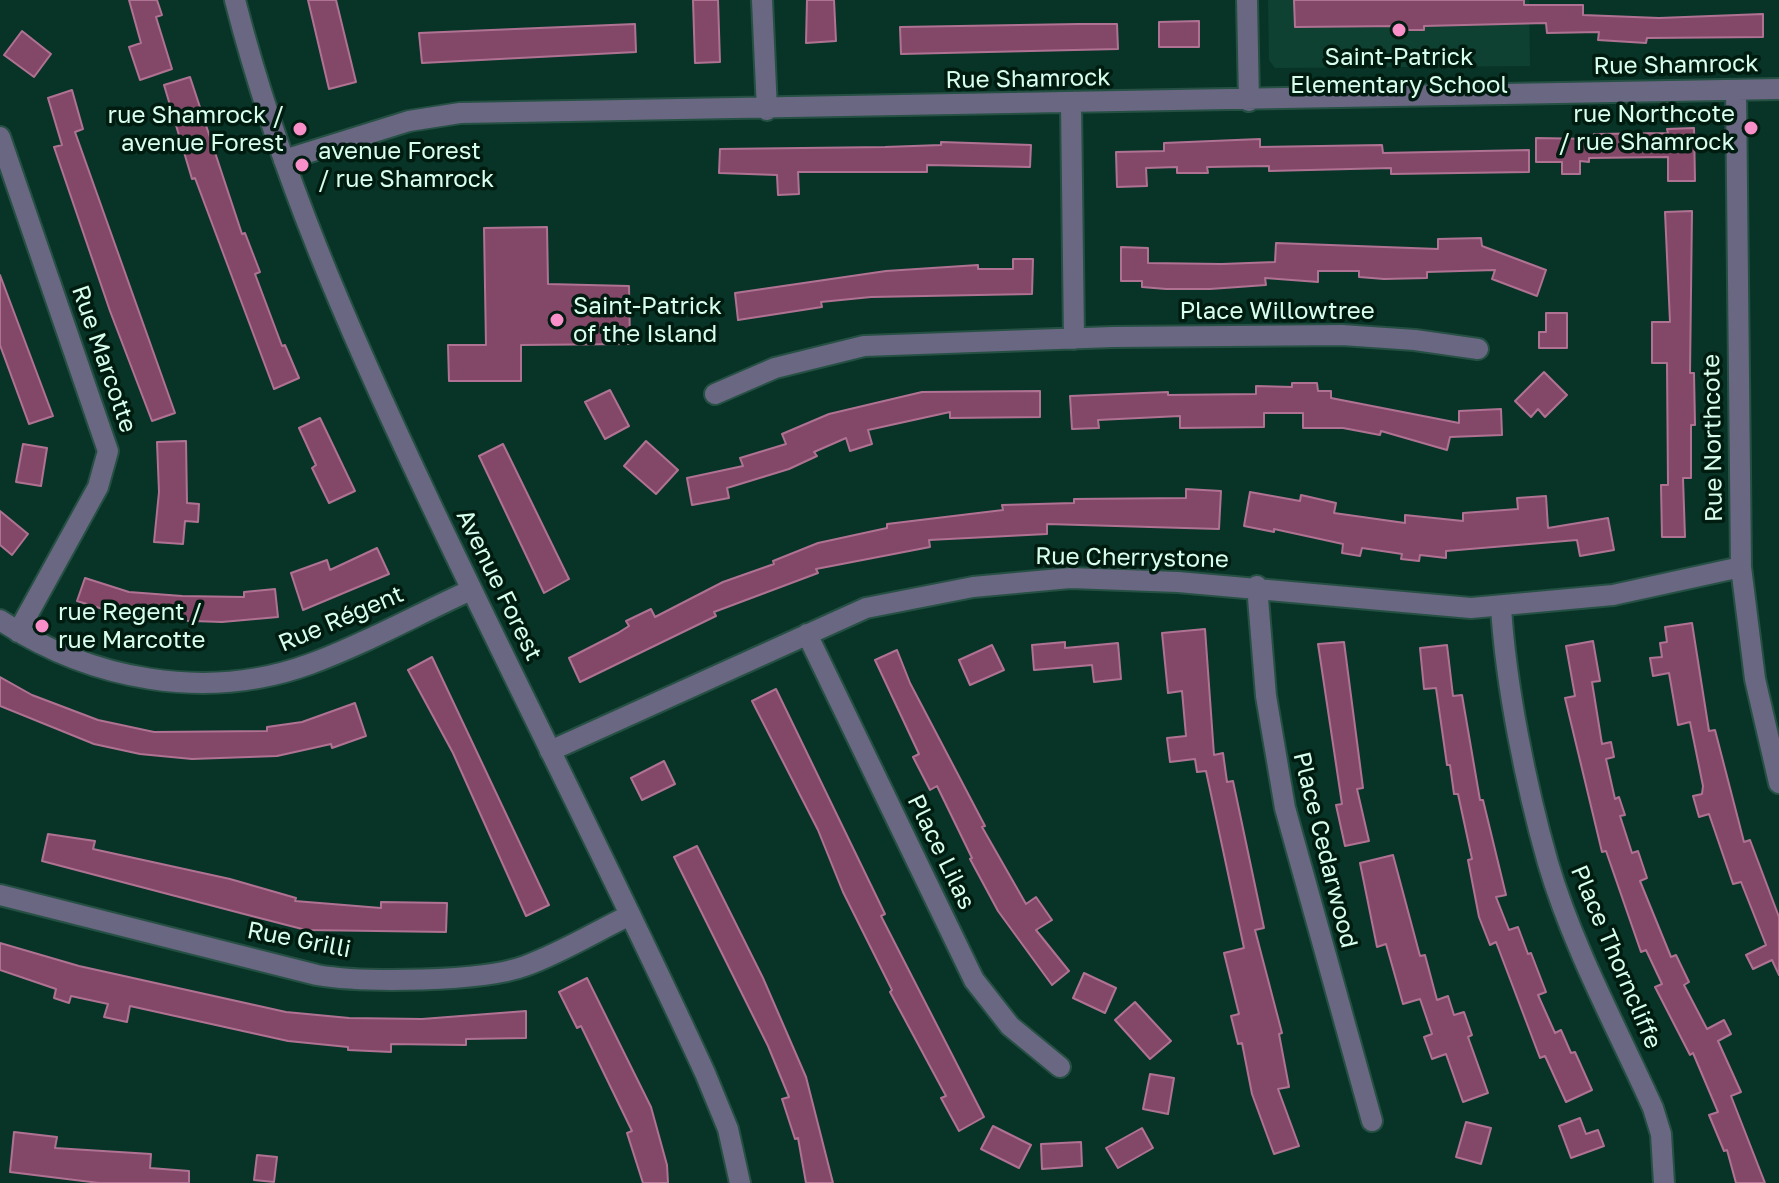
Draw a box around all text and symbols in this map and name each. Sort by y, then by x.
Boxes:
marker: Saint-Patrick Elementary School [1390,21,1408,39]
place label: Saint-Patrick Elementary School [1290,43,1508,99]
street label: Rue Shamrock [1593,49,1759,81]
street label: Rue Shamrock [945,63,1111,95]
place label: rue Northcote / rue Shamrock [1559,100,1735,156]
place label: rue Shamrock / avenue Forest [108,101,284,157]
marker: rue Northcote / rue Shamrock [1742,119,1760,137]
marker: rue Shamrock / avenue Forest [291,120,309,138]
place label: avenue Forest / rue Shamrock [318,137,494,193]
marker: avenue Forest / rue Shamrock [293,156,311,174]
street label: Rue Marcotte [65,282,143,436]
place label: Saint-Patrick of the Island [573,292,722,348]
street label: Place Willowtree [1179,297,1375,325]
marker: Saint-Patrick of the Island [548,311,566,329]
street label: Rue Northcote [1697,354,1729,522]
street label: Avenue Forest [450,505,548,665]
street label: Rue Cherrystone [1035,542,1229,574]
street label: Rue Régent [274,580,408,658]
place label: rue Regent / rue Marcotte [58,598,205,654]
marker: rue Regent / rue Marcotte [33,617,51,635]
street label: Place Cedarwood [1287,749,1363,951]
street label: Place Lilas [901,790,981,914]
street label: Place Thorncliffe [1564,861,1668,1053]
street label: Rue Grilli [245,916,353,964]

